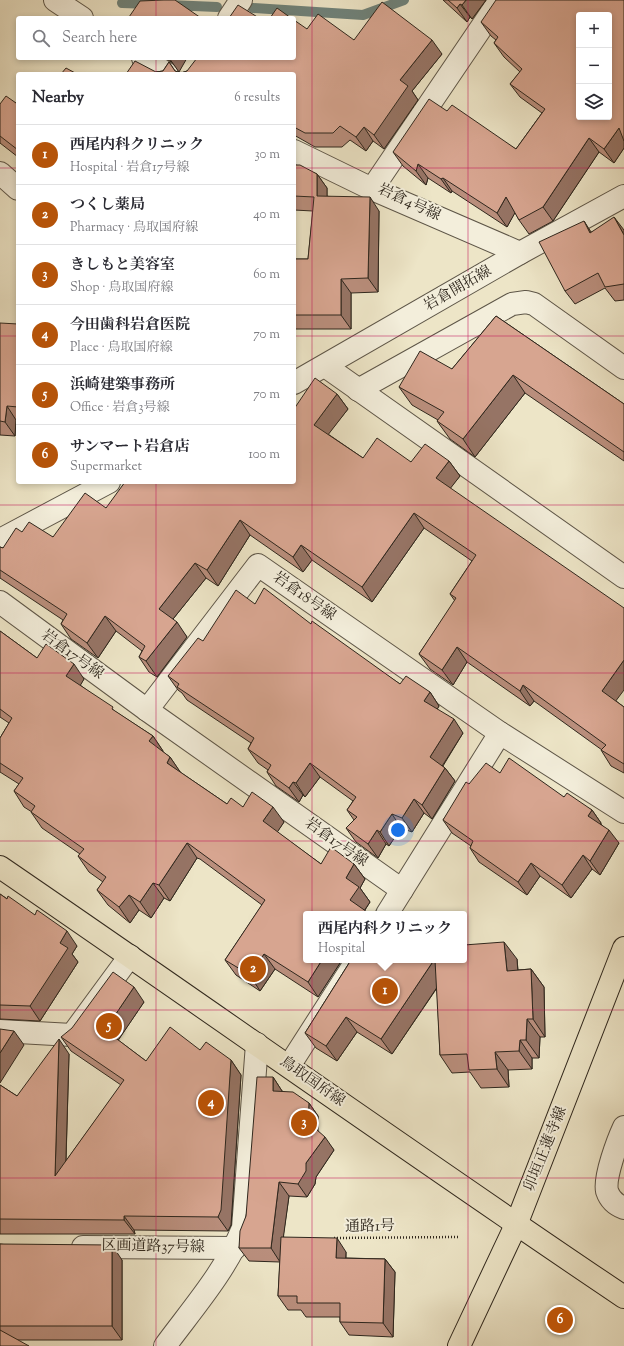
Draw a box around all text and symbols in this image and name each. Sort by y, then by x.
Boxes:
map controls [576,12,612,120]
button: + [576,12,612,48]
search box [16,16,296,60]
icon: search [30,27,52,49]
text: Search here [62,28,137,49]
button: − [576,48,612,84]
button: layers [576,84,612,120]
text: Nearby [32,86,84,110]
text: 6 results [234,89,280,107]
text: 西尾内科クリニック [70,135,204,156]
text: 1 [43,146,47,164]
text: 30 m [254,146,280,164]
text: Hospital · 岩倉17号線 [70,159,189,177]
street label: 岩倉4号線 [374,179,444,227]
text: つくし薬局 [70,195,145,216]
text: 2 [42,206,48,224]
text: 40 m [253,206,280,224]
text: Pharmacy · 鳥取国府線 [70,219,198,237]
text: きしもと美容室 [70,255,175,276]
street label: 岩倉開拓線 [420,261,496,317]
text: 3 [42,266,48,284]
text: 60 m [253,266,280,284]
text: Shop · 鳥取国府線 [70,279,173,297]
text: 今田歯科岩倉医院 [70,315,190,336]
text: 4 [42,326,48,344]
text: 70 m [253,326,280,344]
text: Place · 鳥取国府線 [70,339,173,357]
text: 浜崎建築事務所 [70,375,175,396]
text: 5 [43,386,47,404]
text: 70 m [253,386,280,404]
text: Office · 岩倉3号線 [70,399,170,417]
text: サンマート岩倉店 [70,437,189,458]
text: 6 [42,446,48,464]
text: 100 m [248,446,280,464]
text: Supermarket [70,458,142,476]
street label: 岩倉18号線 [268,568,340,626]
street label: 岩倉17号線 [36,625,108,685]
street label: 岩倉17号線 [300,814,372,872]
your location [388,820,408,840]
popup [303,911,467,963]
text: 西尾内科クリニック [318,919,452,940]
text: Hospital [318,940,365,958]
pin: 2 [240,954,266,984]
pin: 1 [372,976,398,1006]
pin: 5 [96,1011,122,1041]
street label: 鳥取国府線 [275,1052,349,1112]
pin: 4 [198,1088,224,1118]
street label: 卯垣正蓮寺線 [519,1103,573,1195]
pin: 3 [291,1108,317,1138]
street label: 通路1号 [345,1216,395,1238]
street label: 区画道路37号線 [101,1236,205,1258]
pin: 6 [547,1305,573,1335]

